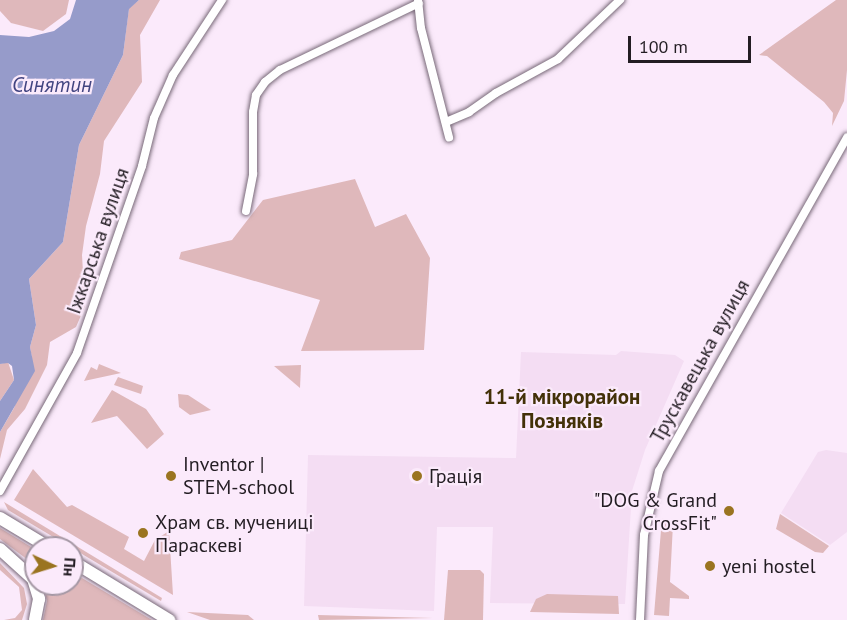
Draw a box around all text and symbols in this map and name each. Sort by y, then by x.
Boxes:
scale bar [631,24,754,62]
text: 100 m [639,35,688,58]
water label: Синятин [12,72,92,98]
street label: Іжкарська вулиця [62,165,134,317]
street label: Трускавецька вулиця [645,275,755,447]
district label: 11-й мікрорайон Позняків [484,384,640,434]
place label: Inventor | STEM-school [183,452,294,499]
place label: Грація [429,464,482,488]
marker: Inventor | STEM-school [164,469,178,483]
marker: Грація [410,469,424,483]
place label: "DOG & Grand CrossFit" [594,488,717,535]
marker: "DOG & Grand CrossFit" [722,504,736,518]
place label: Храм св. мучениці Параскеві [155,510,315,557]
marker: Храм св. мучениці Параскеві [136,526,150,540]
north arrow [24,536,84,596]
place label: yeni hostel [722,554,816,578]
text: Пн [59,557,81,577]
marker: yeni hostel [703,559,717,573]

